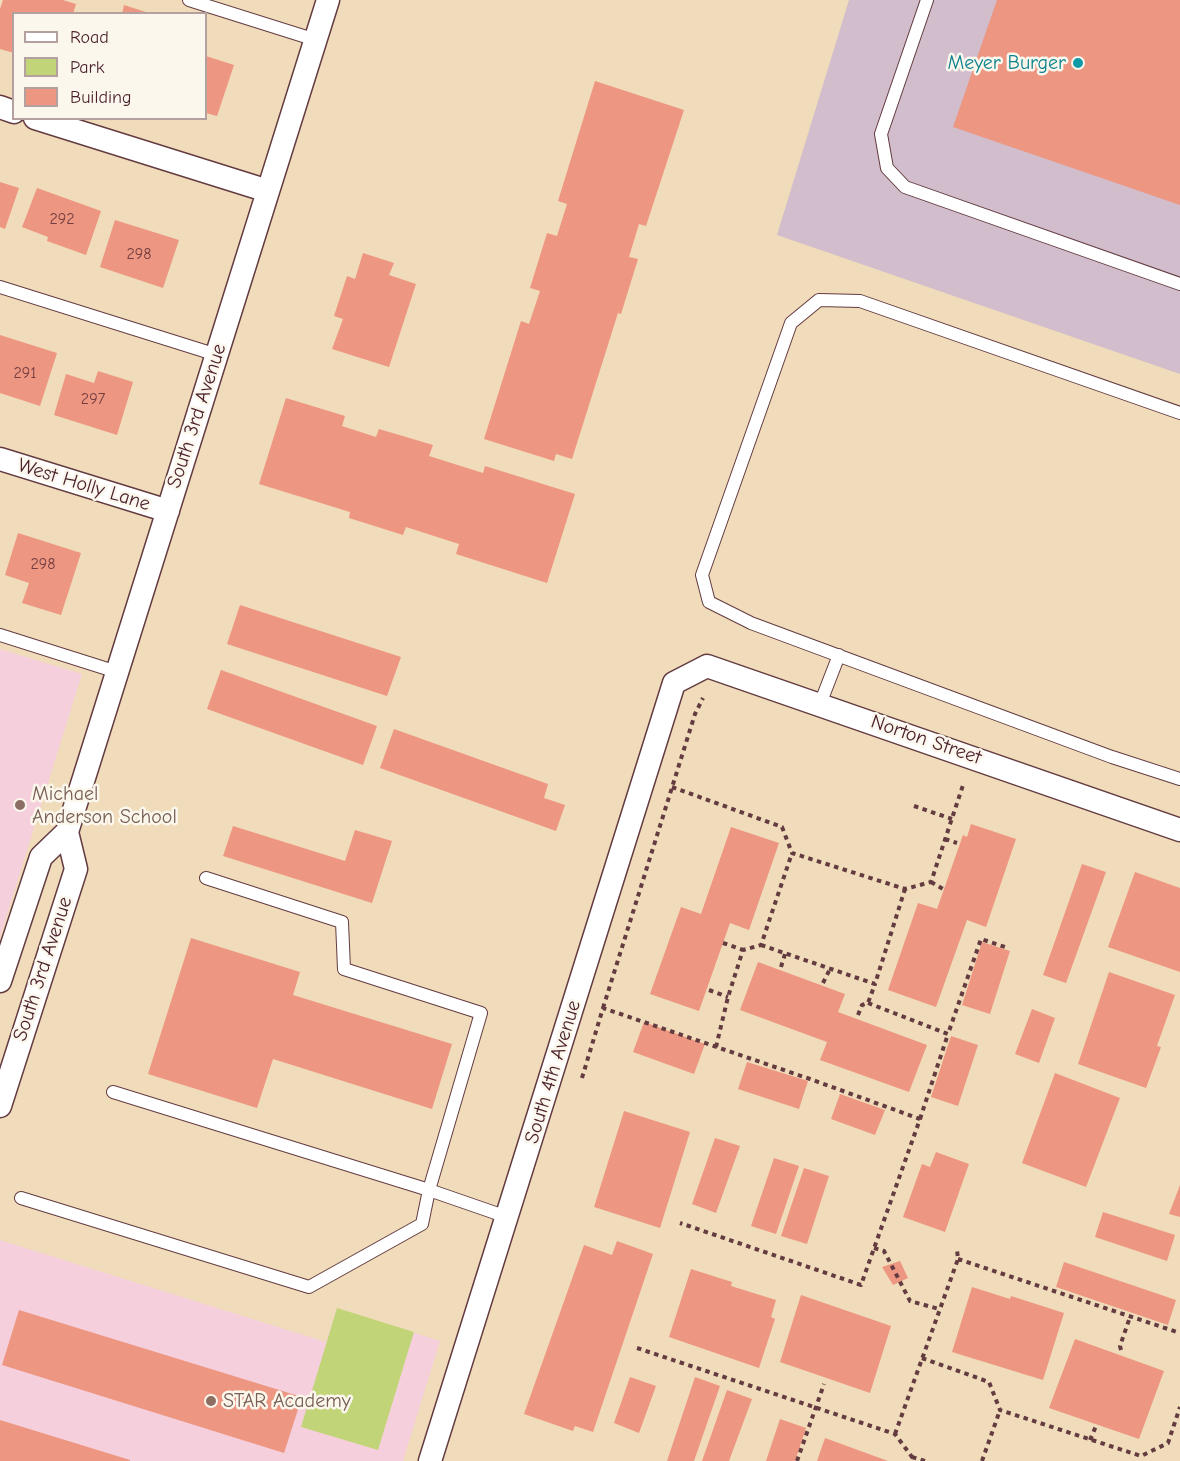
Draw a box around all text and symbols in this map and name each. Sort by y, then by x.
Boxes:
legend [12,12,207,120]
text: Road [70,27,109,48]
place label: Meyer Burger [947,51,1066,75]
marker: Meyer Burger [1071,56,1085,70]
text: Park [70,57,104,78]
text: Building [70,87,132,108]
house number: 292 [49,209,75,229]
house number: 298 [126,244,152,264]
street label: South 3rd Avenue [162,341,232,491]
house number: 291 [13,363,37,383]
house number: 297 [81,389,105,409]
street label: West Holly Lane [15,453,153,517]
house number: 298 [30,554,56,574]
street label: Norton Street [868,710,984,770]
place label: Michael Anderson School [32,782,177,829]
marker: Michael Anderson School [13,798,27,812]
street label: South 3rd Avenue [8,894,78,1044]
street label: South 4th Avenue [520,997,586,1147]
place label: STAR Academy [223,1389,351,1413]
marker: STAR Academy [204,1394,218,1408]

